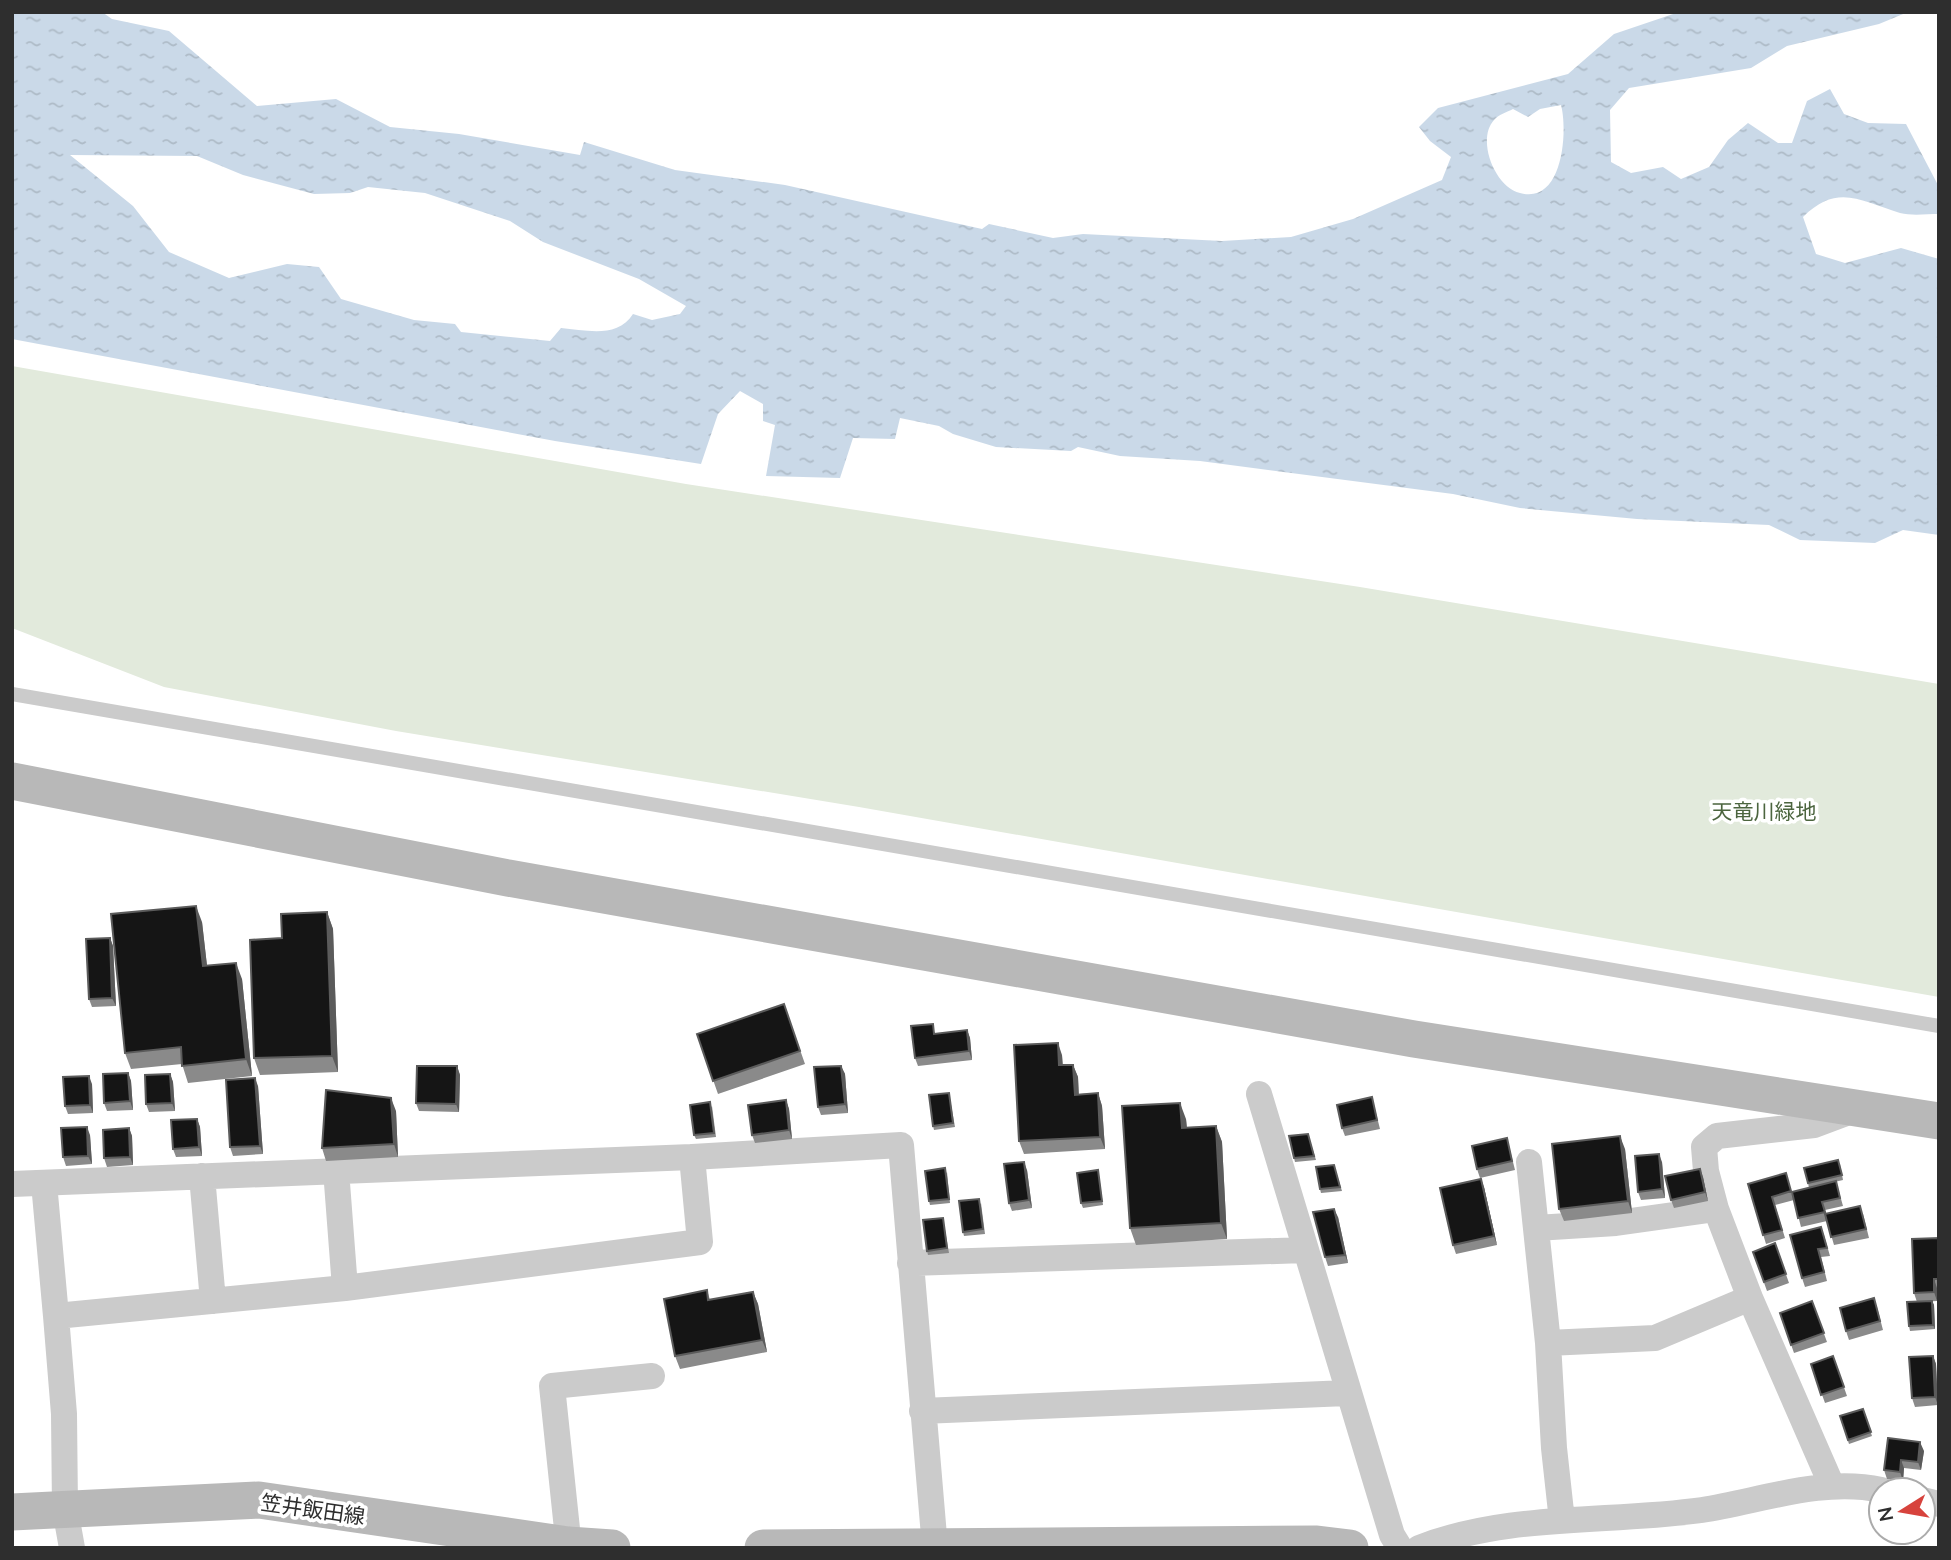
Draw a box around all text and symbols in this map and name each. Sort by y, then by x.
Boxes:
park label: 天竜川緑地 [1712,798,1817,824]
north arrow [1867,1476,1937,1546]
street label: 笠井飯田線 [259,1489,367,1529]
text: N [1872,1505,1898,1524]

